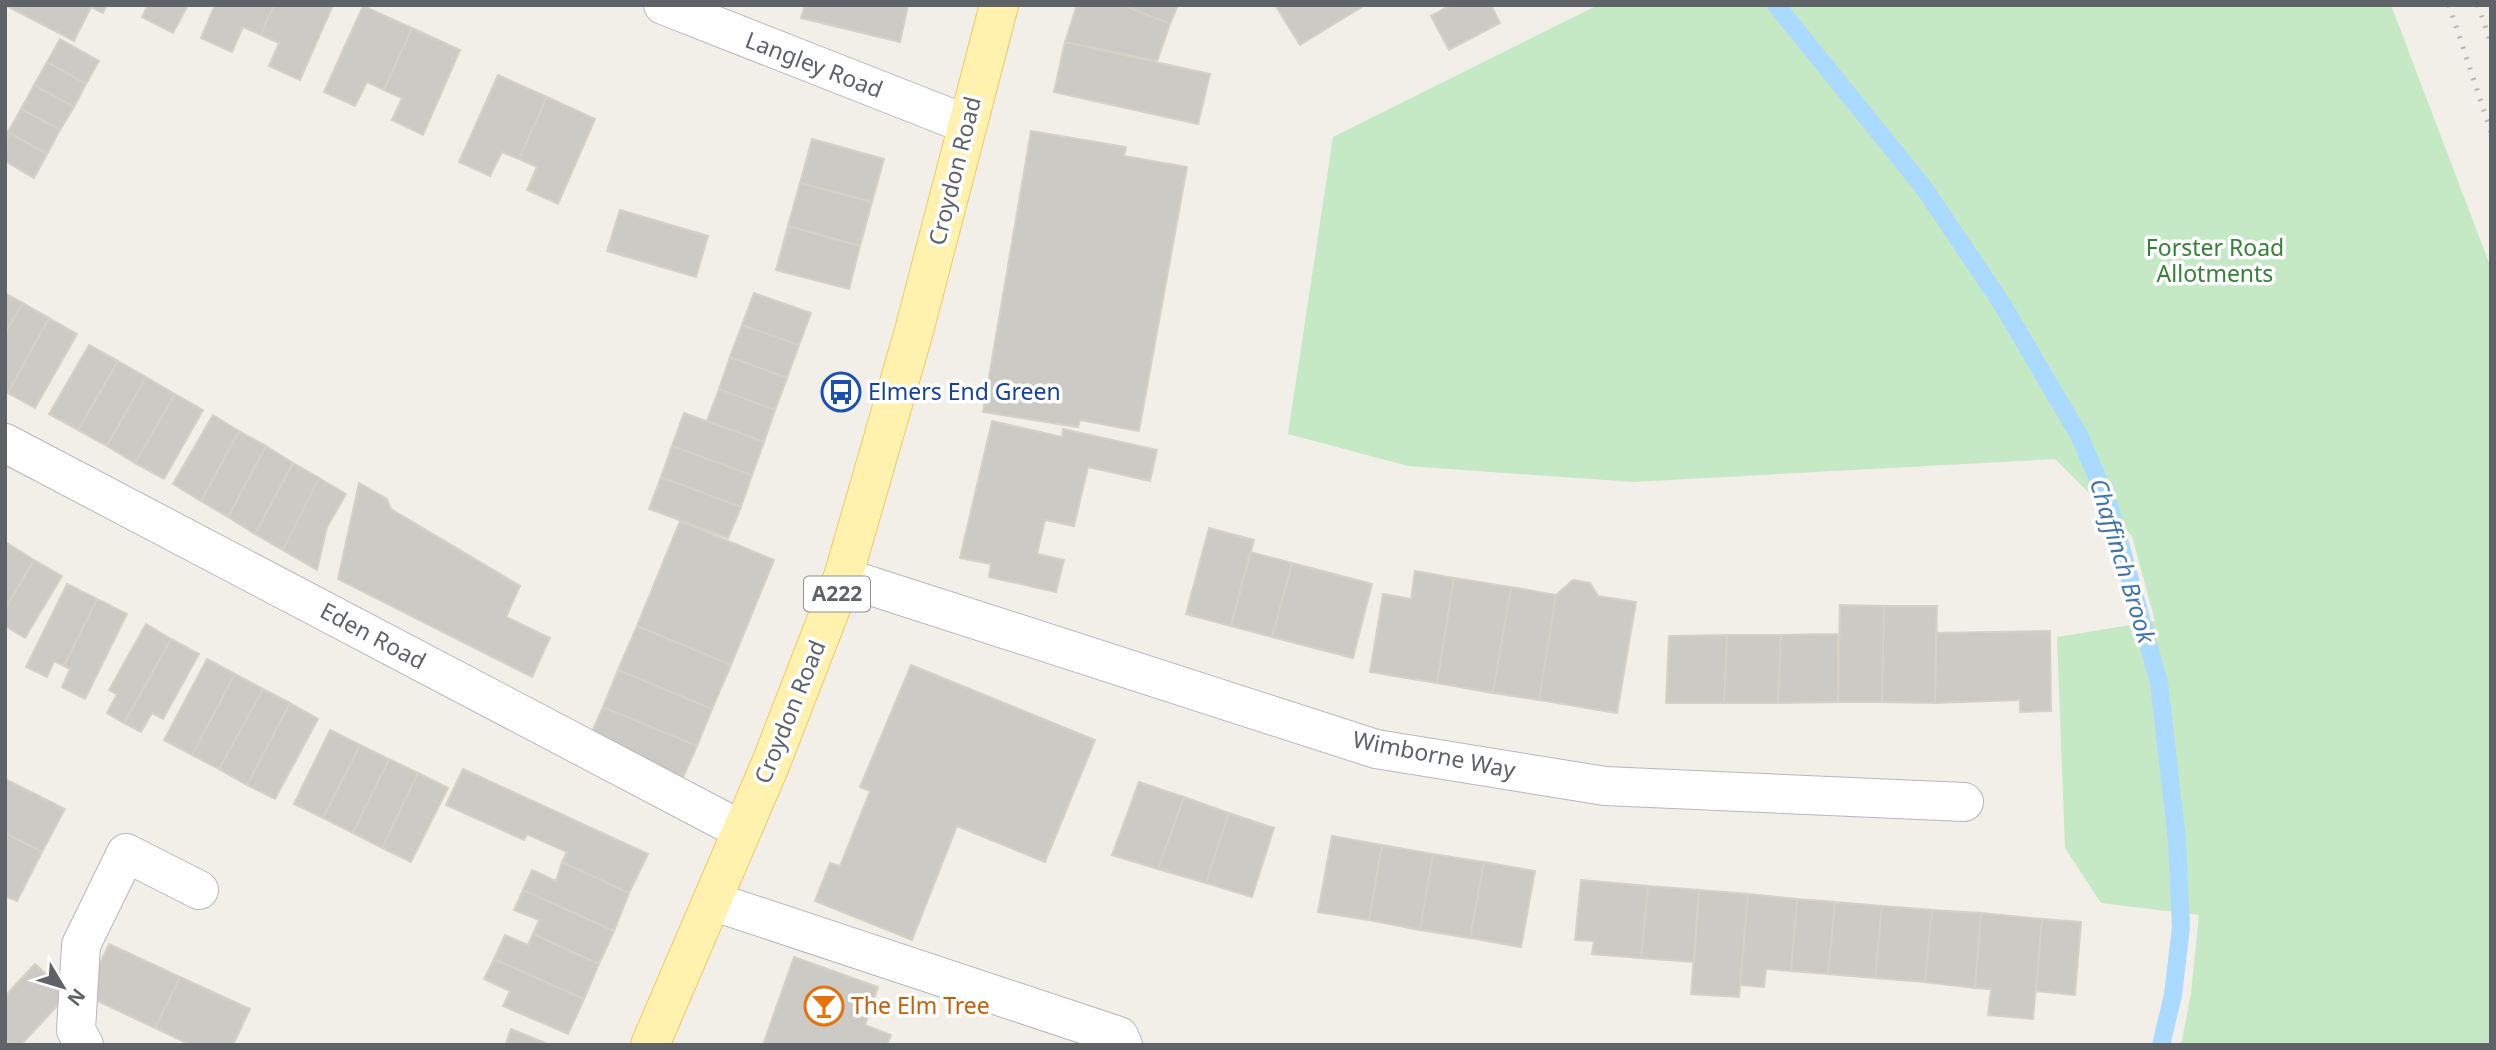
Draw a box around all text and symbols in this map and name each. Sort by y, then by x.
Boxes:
street label: Langley Road [741,23,888,105]
street label: Croydon Road [920,93,988,249]
park label: Forster Road Allotments [2146,231,2284,289]
bus stop icon: Elmers End Green [820,371,862,413]
place label: Elmers End Green [868,375,1061,407]
water label: Chaffinch Brook [2083,474,2164,648]
road number: A222 [804,576,870,612]
street label: Eden Road [315,594,432,676]
street label: Croydon Road [746,635,832,788]
street label: Wimborne Way [1350,723,1519,786]
north arrow [28,952,98,1022]
text: N [61,983,91,1012]
bar icon: The Elm Tree [803,985,845,1027]
place label: The Elm Tree [851,989,990,1021]

